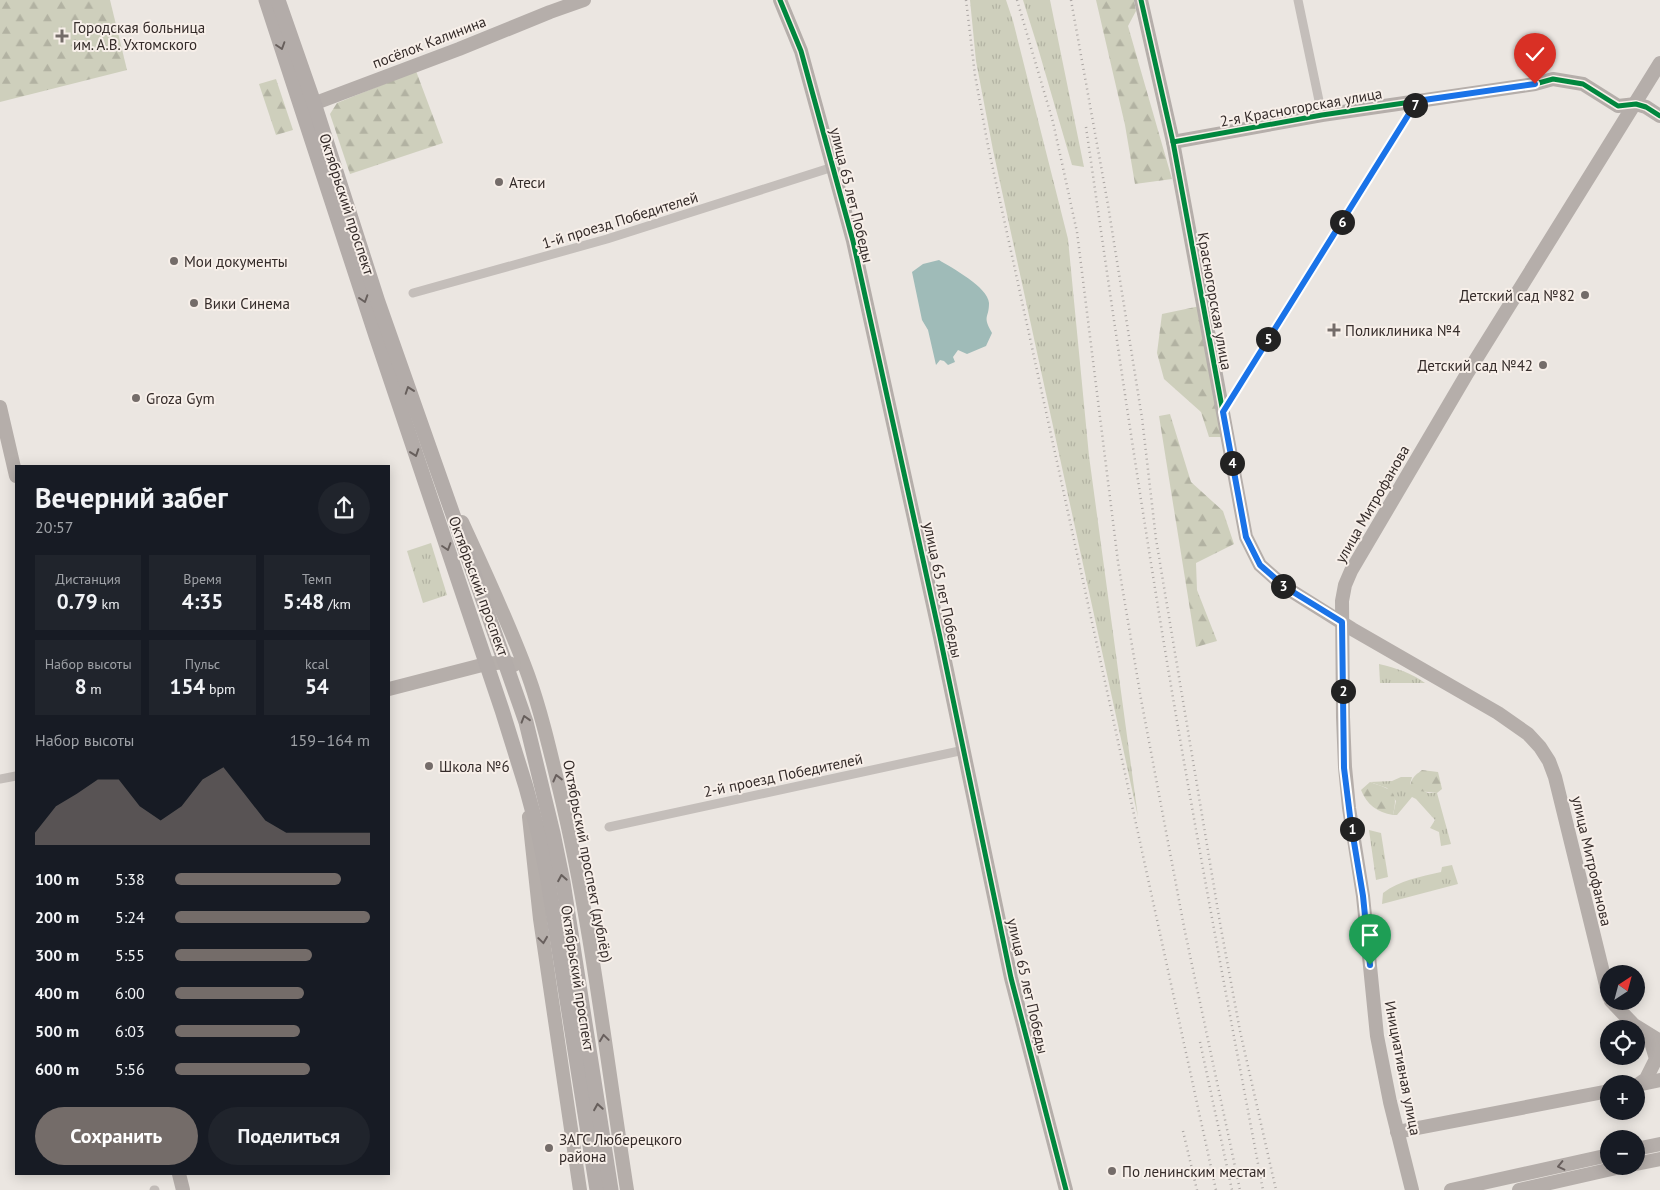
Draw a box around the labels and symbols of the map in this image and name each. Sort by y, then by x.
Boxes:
street label: посёлок Калинина [369,12,489,72]
place label: Городская больница им. А.В. Ухтомского [73,18,205,54]
marker: Городская больница им. А.В. Ухтомского [55,29,69,43]
pin [1514,33,1556,84]
one-way arrow [275,42,285,50]
street label: 2-я Красногорская улица [1218,83,1384,131]
pin: 7 [1402,92,1428,118]
street label: улица 65 лет Победы [826,126,878,264]
street label: Октябрьский проспект [315,131,379,277]
place label: Атеси [509,173,546,192]
marker: Атеси [493,176,505,188]
street label: 1-й проезд Победителей [540,187,700,253]
pin: 6 [1330,210,1354,234]
street label: Красногорская улица [1194,231,1236,371]
place label: Мои документы [184,252,288,271]
marker: Мои документы [168,255,180,267]
place label: Детский сад №82 [1460,286,1575,305]
marker: Детский сад №82 [1579,289,1591,301]
place label: Вики Синема [204,294,290,313]
one-way arrow [358,294,368,303]
marker: Вики Синема [188,297,200,309]
place label: Поликлиника №4 [1345,321,1460,340]
marker: Поликлиника №4 [1327,323,1341,337]
pin: 5 [1256,326,1280,352]
place label: Детский сад №42 [1418,356,1533,375]
marker: Детский сад №42 [1537,359,1549,371]
one-way arrow [405,386,415,395]
place label: Groza Gym [146,389,215,408]
marker: Groza Gym [130,392,142,404]
street label: улица Митрофанова [1331,442,1413,566]
one-way arrow [410,449,420,457]
pin: 4 [1220,450,1244,476]
street label: Октябрьский проспект [445,513,513,659]
street label: улица 65 лет Победы [919,520,967,660]
one-way arrow [441,542,451,551]
pin: 3 [1270,574,1296,598]
pin: 2 [1330,678,1356,704]
one-way arrow [521,716,531,724]
street label: 2-й проезд Победителей [702,749,864,801]
place label: Школа №6 [439,757,510,776]
street label: Октябрьский проспект (дублёр) [559,758,617,964]
marker: Школа №6 [423,760,435,772]
one-way arrow [552,774,563,783]
street label: улица Митрофанова [1568,794,1616,928]
pin: 1 [1340,816,1364,842]
one-way arrow [557,873,567,882]
street label: Октябрьский проспект [557,904,599,1052]
pin [1349,914,1391,965]
street label: улица 65 лет Победы [1003,916,1053,1056]
one-way arrow [538,935,548,944]
north arrow [1600,965,1645,1010]
street label: Инициативная улица [1381,999,1425,1137]
one-way arrow [599,1034,610,1042]
one-way arrow [594,1103,604,1112]
place label: ЗАГС Люберецкого района [559,1130,682,1166]
marker: ЗАГС Люберецкого района [543,1142,555,1154]
one-way arrow [1557,1160,1566,1170]
place label: По ленинским местам [1122,1162,1266,1181]
marker: По ленинским местам [1106,1165,1118,1177]

